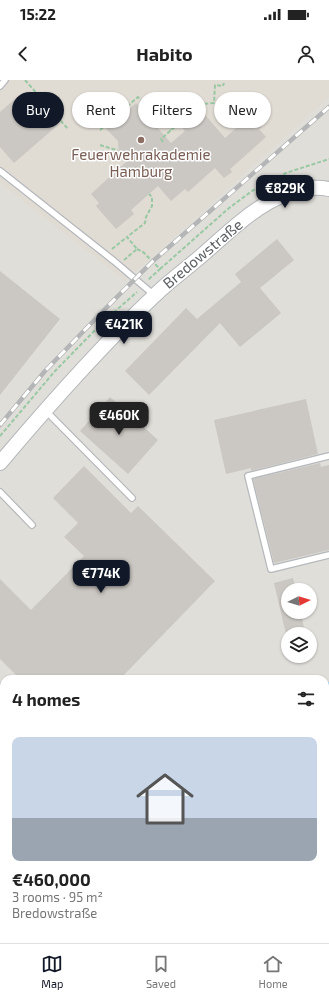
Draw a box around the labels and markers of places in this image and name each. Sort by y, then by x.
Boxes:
marker: Feuerwehrakademie Hamburg [136,135,146,145]
place label: Feuerwehrakademie Hamburg [71,145,211,180]
pin: €829K [257,175,313,209]
pin: €421K [96,311,152,345]
pin: €460K [91,402,147,436]
pin: €774K [73,560,129,594]

